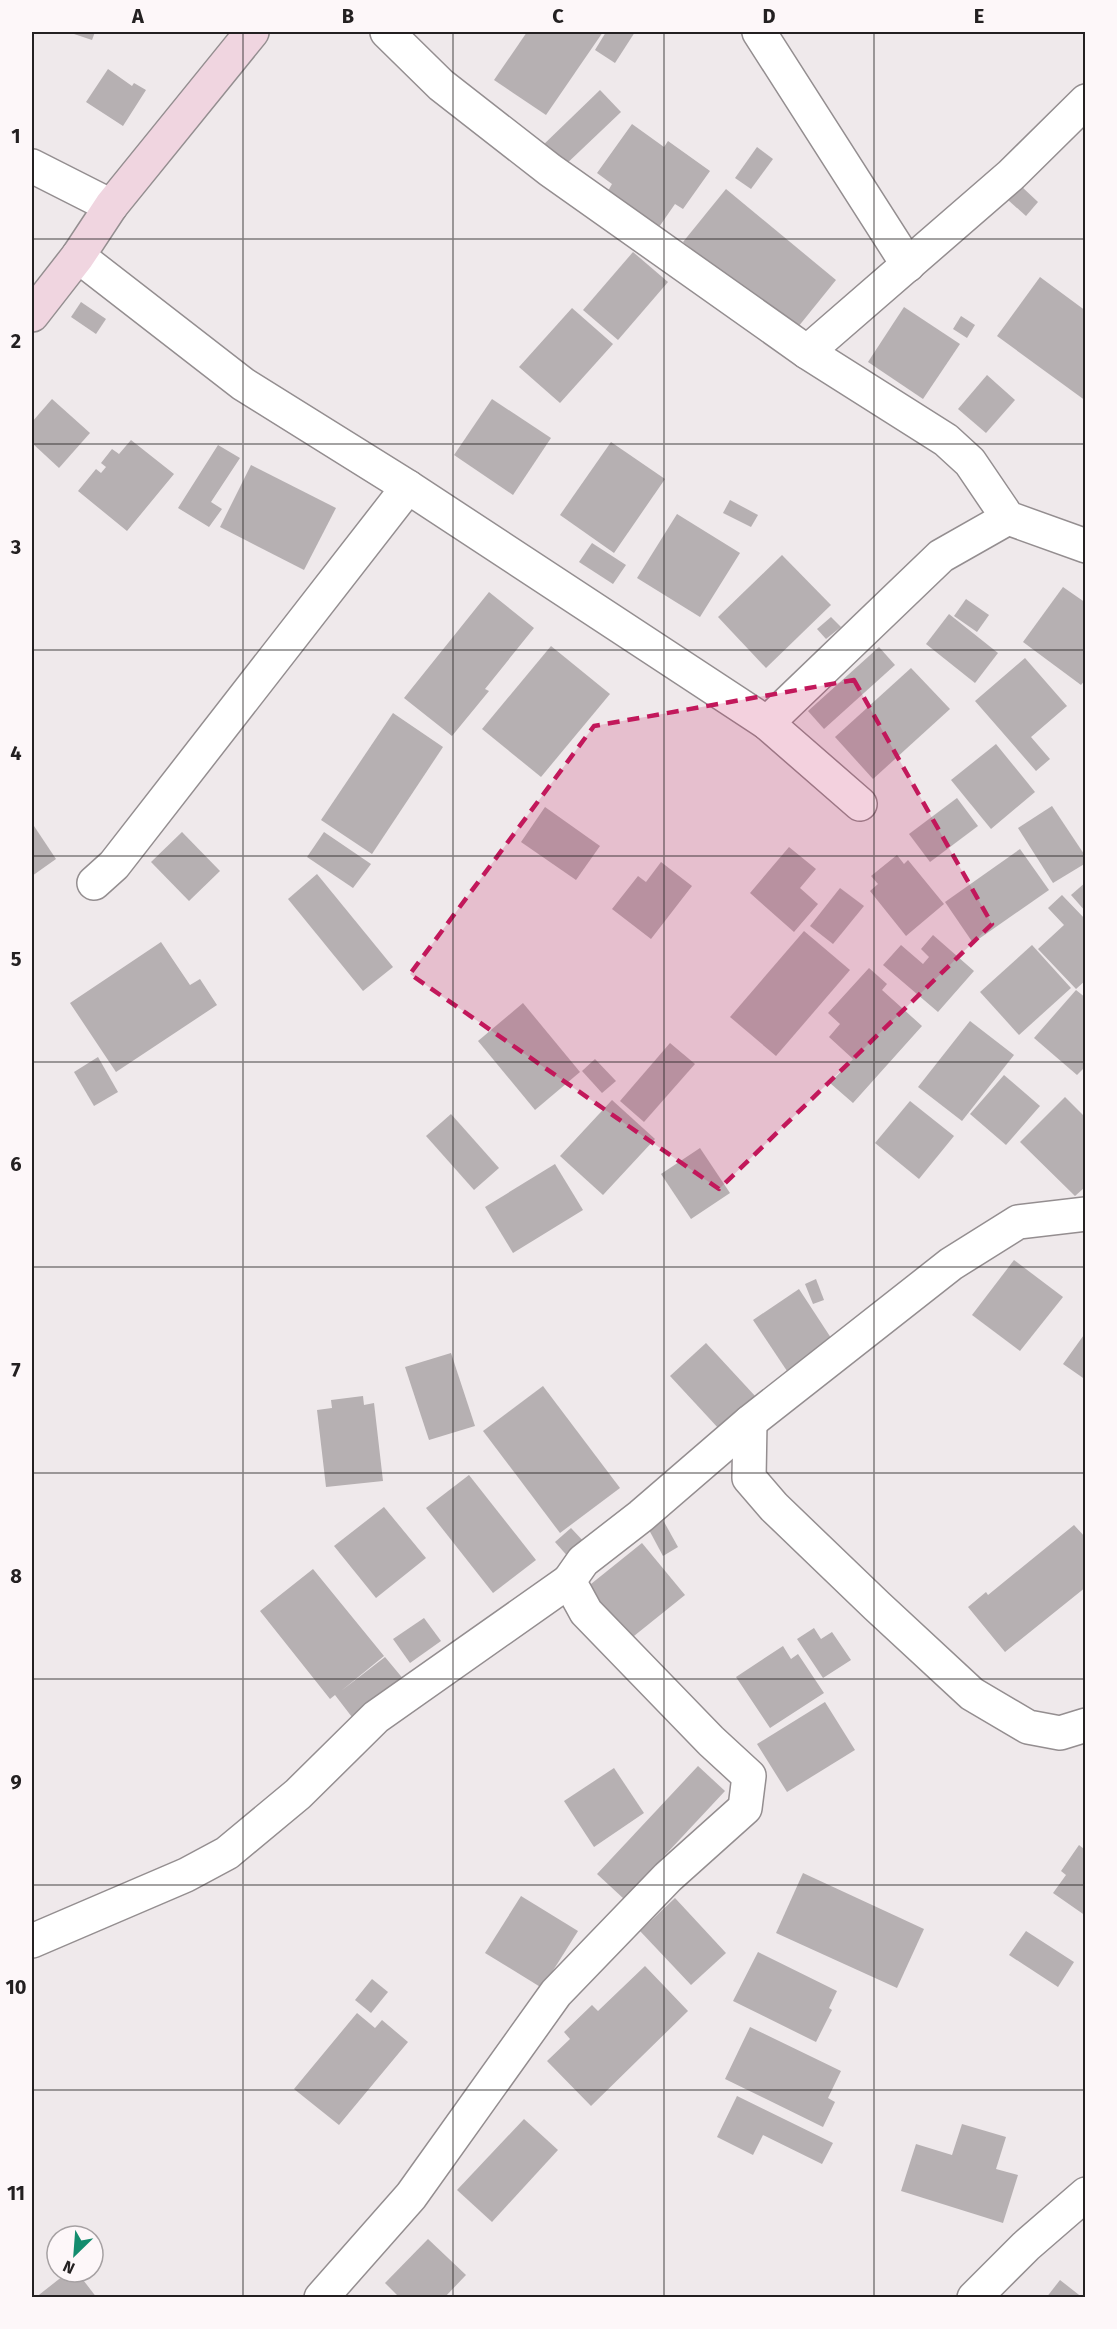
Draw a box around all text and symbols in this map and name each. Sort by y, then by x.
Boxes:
text: A [131,4,145,28]
text: B [342,4,354,28]
text: C [552,4,564,28]
text: D [762,4,776,28]
text: E [974,4,984,28]
text: 1 [11,124,21,148]
text: 2 [11,329,21,353]
text: 3 [10,535,21,559]
text: 4 [10,741,22,765]
text: 5 [11,947,22,971]
text: 6 [10,1152,22,1176]
text: 7 [11,1358,21,1382]
text: 8 [10,1564,22,1588]
text: 9 [10,1770,22,1794]
text: 10 [6,1975,26,1999]
text: 11 [7,2181,25,2205]
north arrow [45,2224,105,2284]
text: N [60,2256,78,2278]

